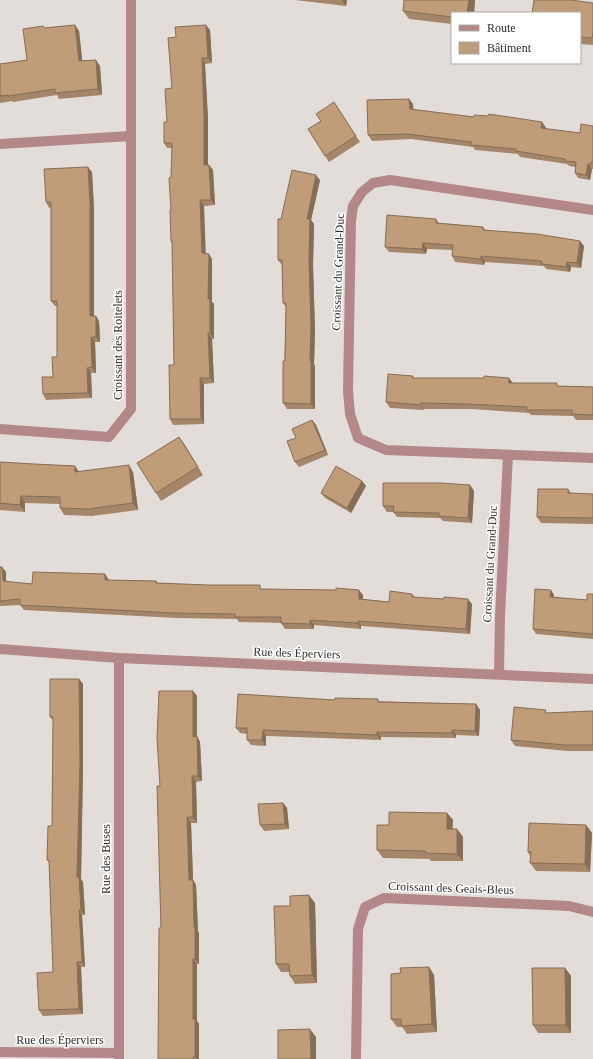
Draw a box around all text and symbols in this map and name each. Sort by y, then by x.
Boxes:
legend [451,12,581,64]
text: Route [487,21,516,35]
text: Bâtiment [487,41,532,55]
street label: Croissant du Grand-Duc [329,213,347,331]
street label: Croissant des Roitelets [111,290,125,400]
street label: Croissant du Grand-Duc [480,505,500,623]
street label: Rue des Éperviers [253,644,341,662]
street label: Rue des Buses [99,824,113,894]
street label: Croissant des Geais-Bleus [388,879,515,897]
street label: Rue des Éperviers [16,1033,104,1047]

